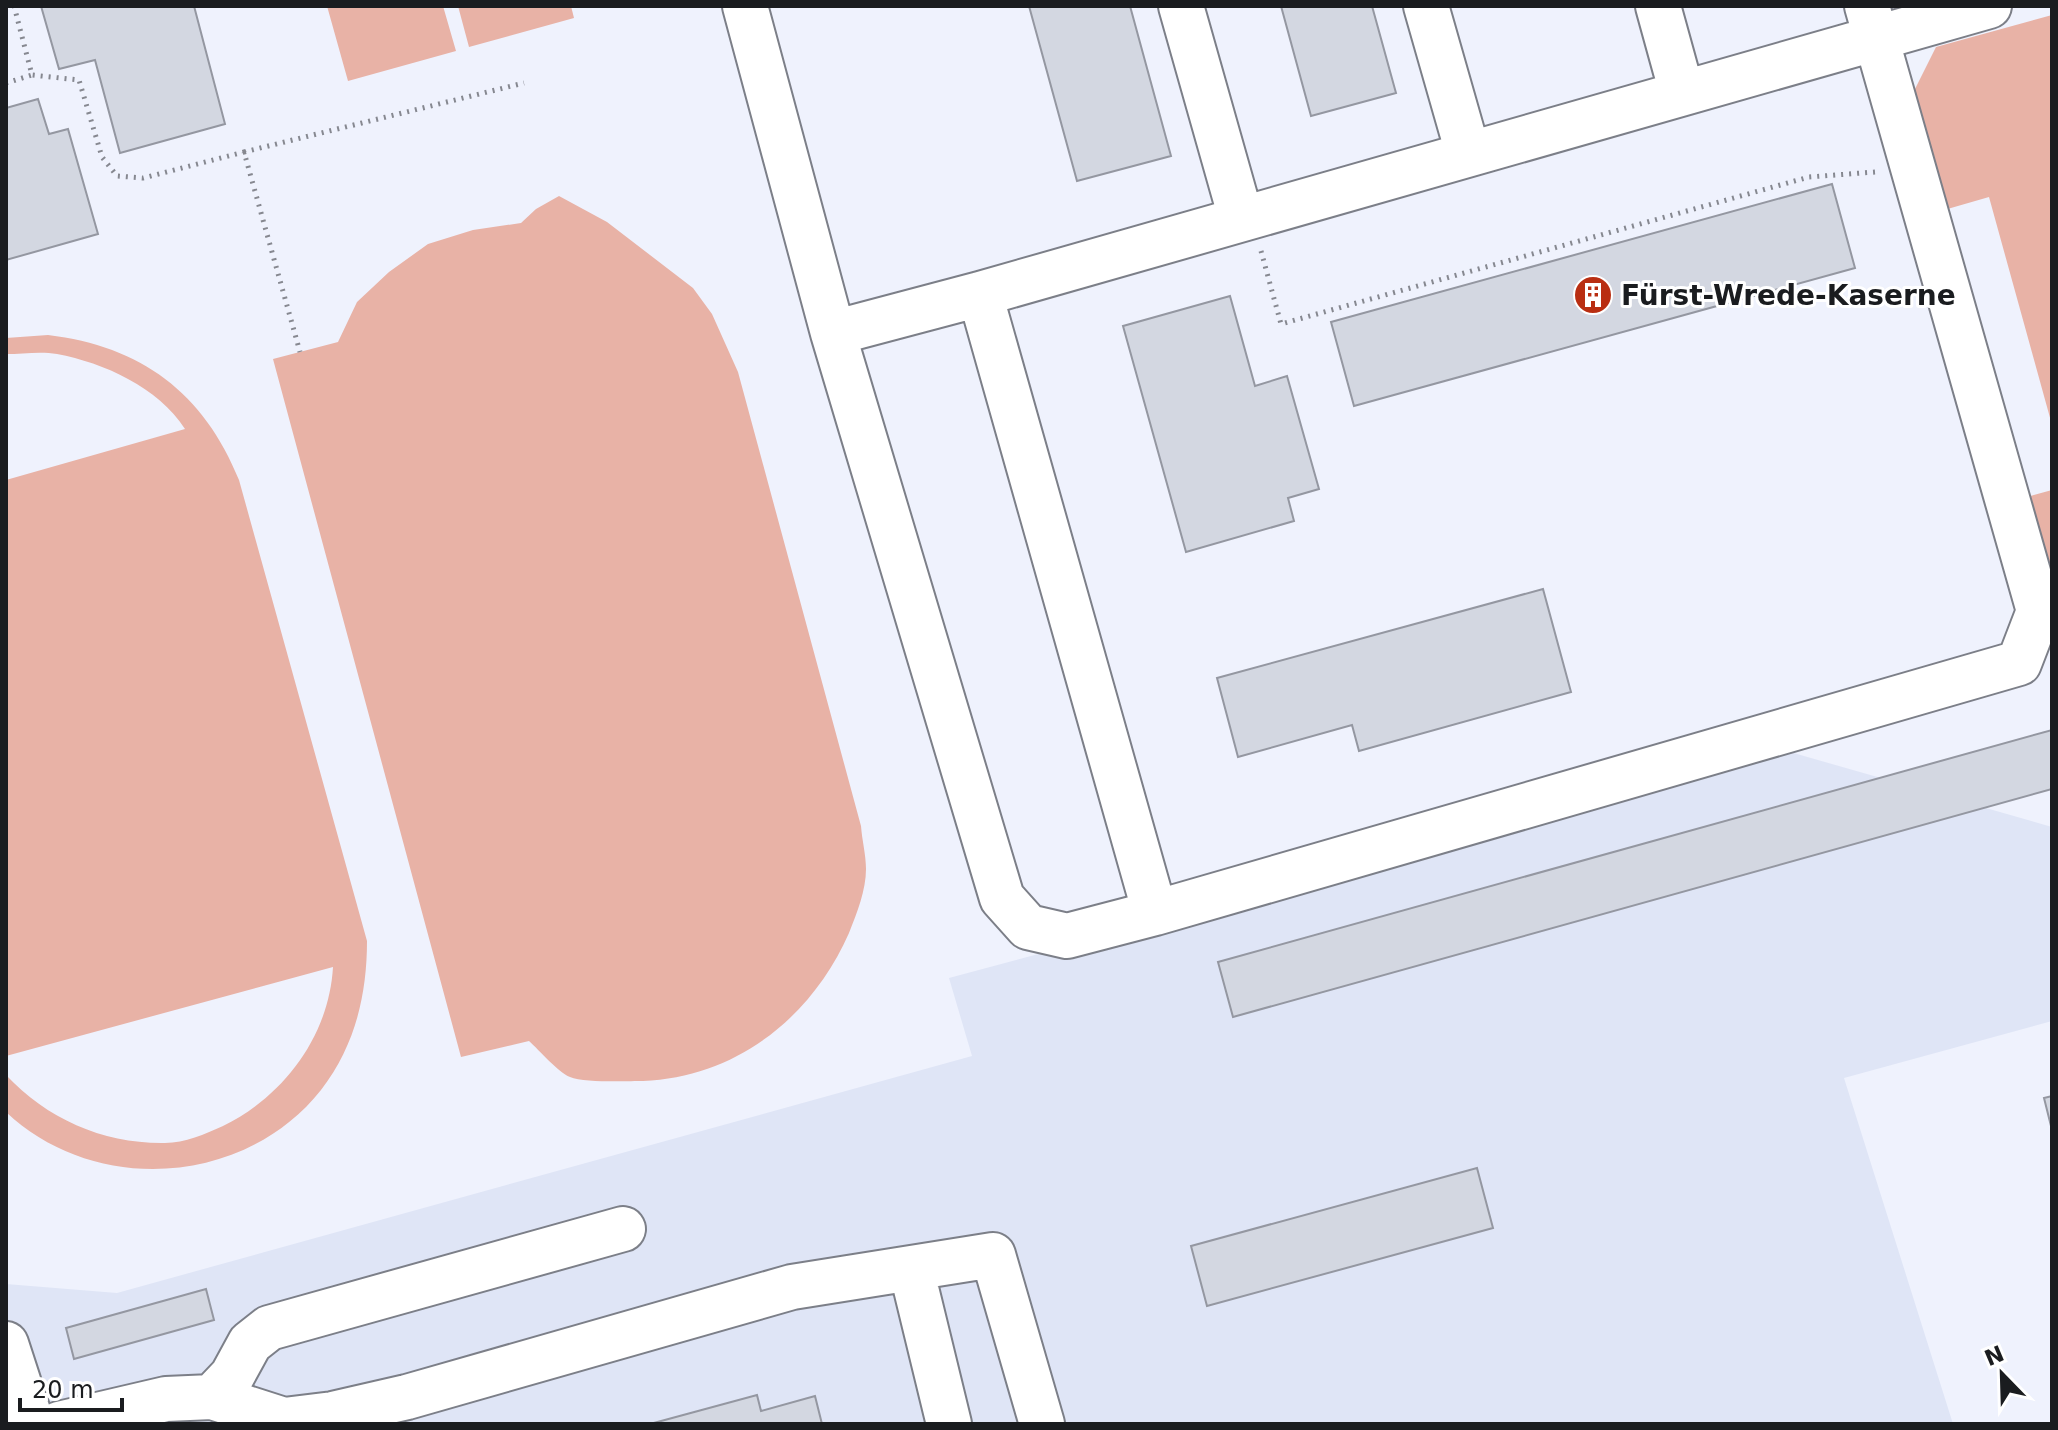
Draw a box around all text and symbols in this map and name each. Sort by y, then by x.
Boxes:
building icon: Fürst-Wrede-Kaserne [1572,274,1614,316]
place label: Fürst-Wrede-Kaserne [1621,279,1956,312]
north arrow [1962,1334,2042,1414]
text: N [1981,1341,2008,1371]
scale bar [20,1362,122,1412]
text: 20 m [32,1376,94,1404]

